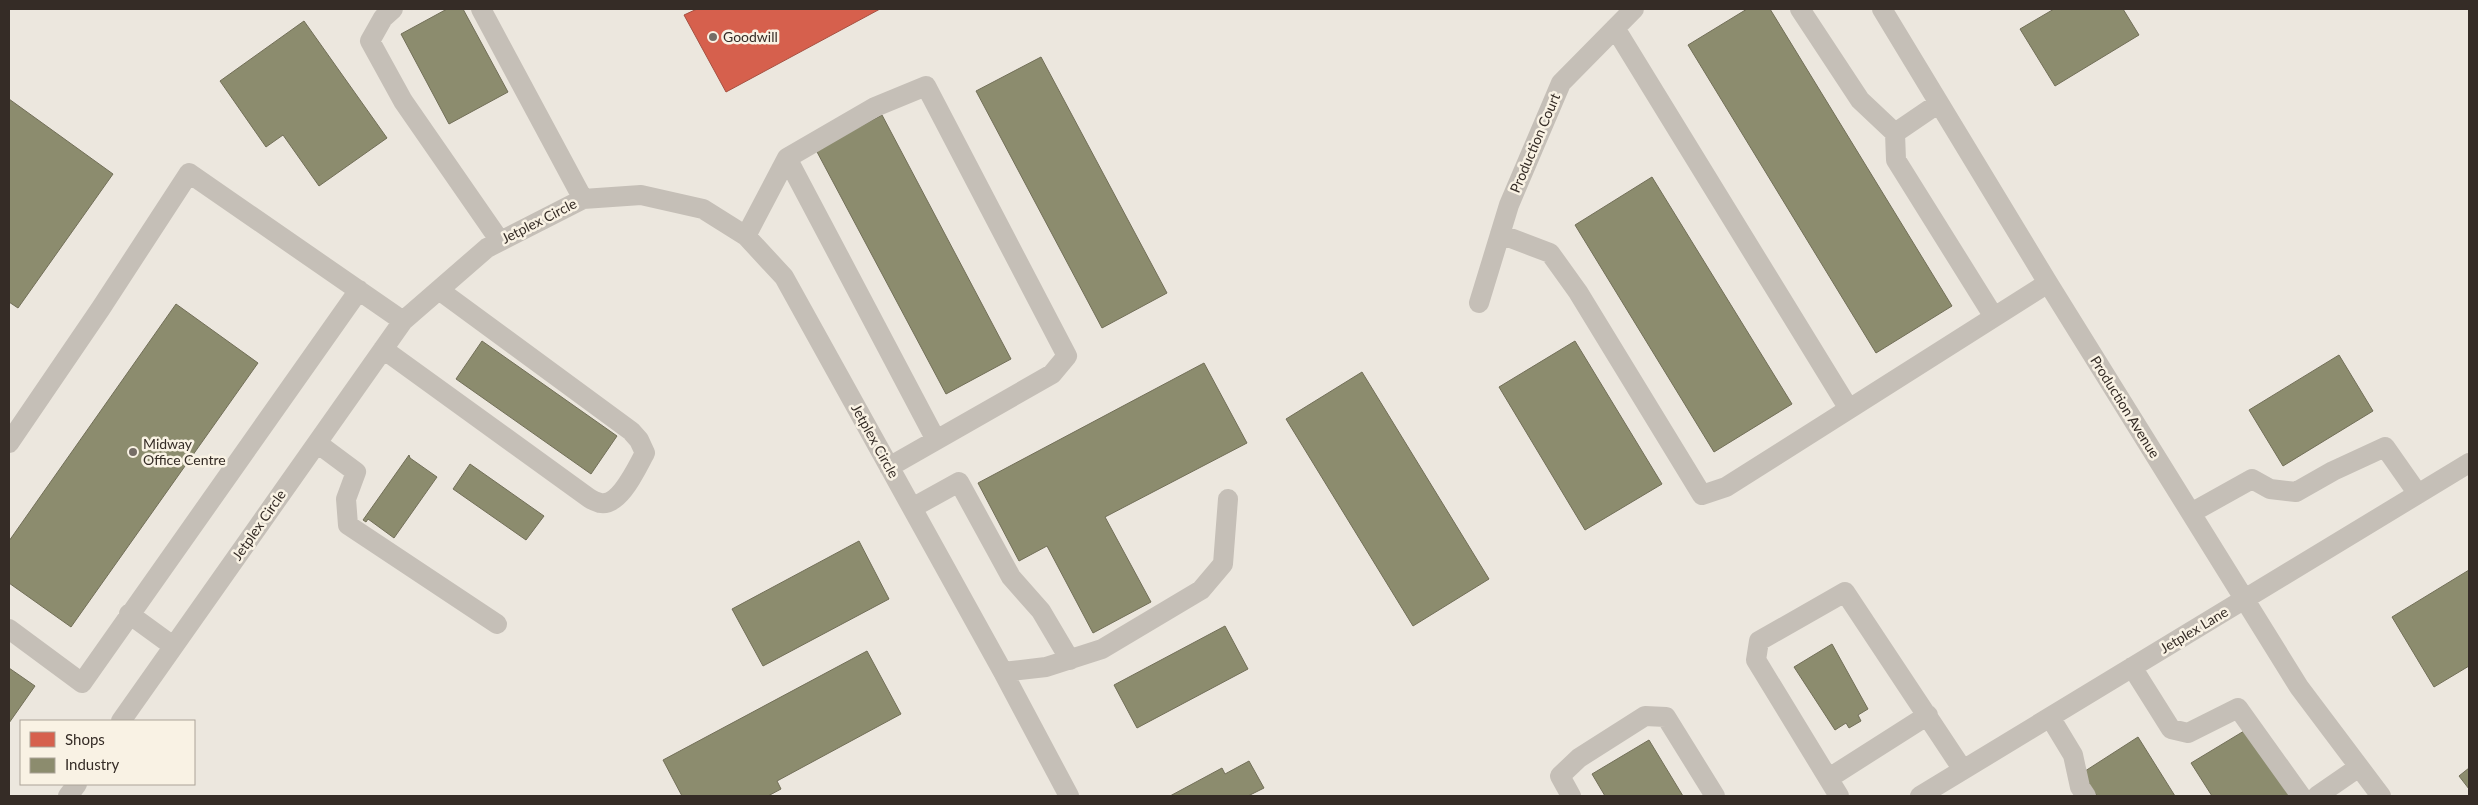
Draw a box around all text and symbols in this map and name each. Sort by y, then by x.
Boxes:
place label: Goodwill [723,28,778,45]
marker: Goodwill [707,31,719,43]
street label: Production Court [1506,91,1563,195]
street label: Jetplex Circle [498,194,579,247]
street label: Production Avenue [2087,353,2164,461]
street label: Jetplex Circle [848,401,903,481]
place label: Midway Office Centre [143,435,226,468]
marker: Midway Office Centre [127,446,139,458]
street label: Jetplex Circle [228,486,289,563]
street label: Jetplex Lane [2157,603,2231,657]
legend [20,720,195,785]
text: Shops [65,730,105,748]
text: Industry [65,755,120,773]

